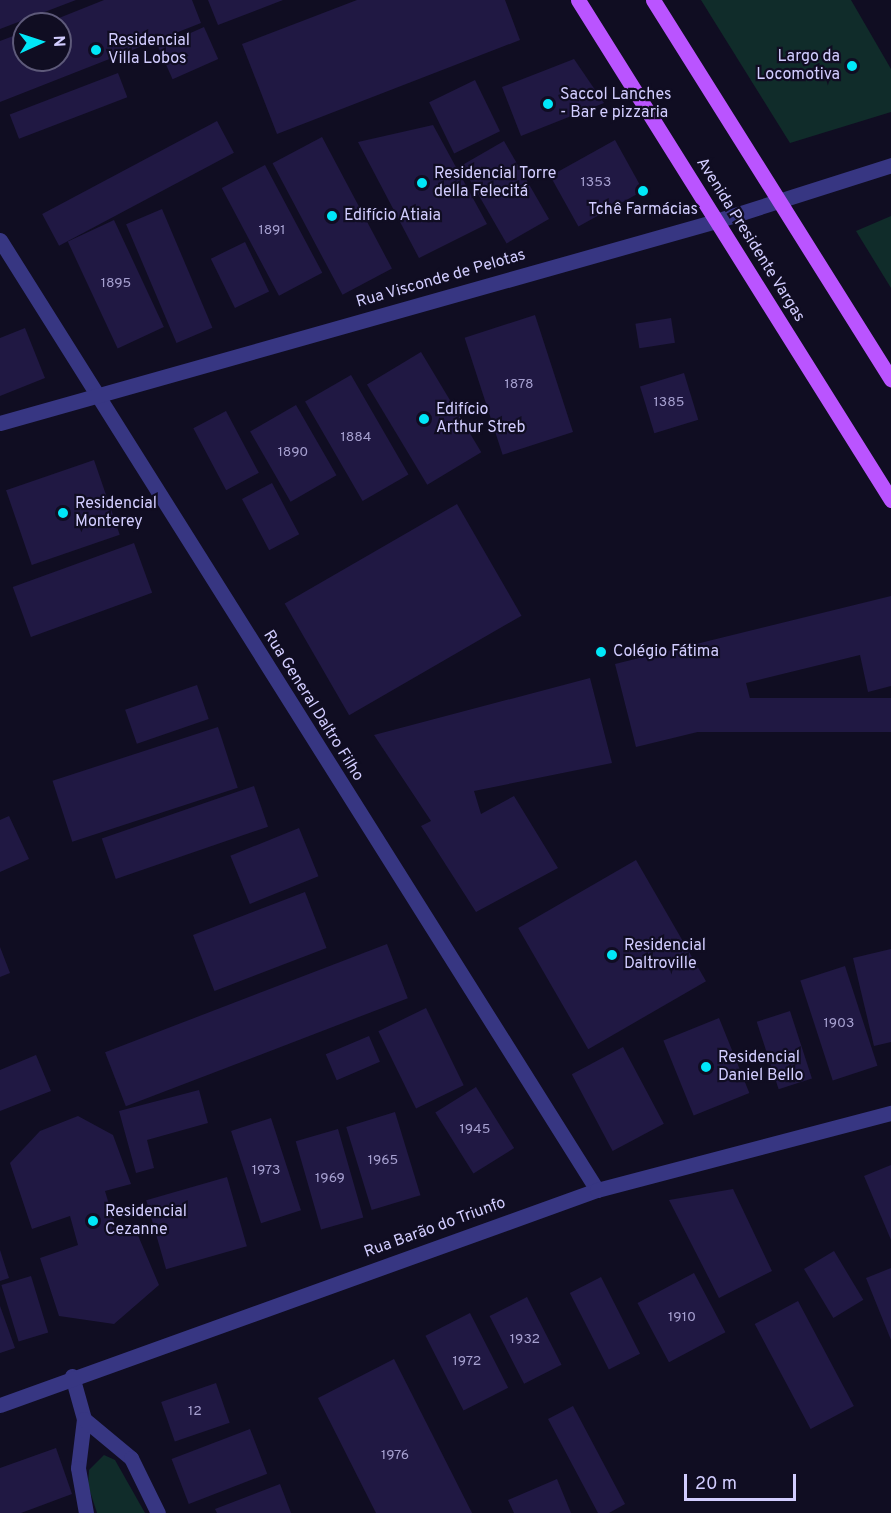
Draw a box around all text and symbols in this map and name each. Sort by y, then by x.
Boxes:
north arrow [12,12,72,72]
place label: Residencial Villa Lobos [108,31,190,69]
text: N [48,35,68,47]
marker: Residencial Villa Lobos [89,43,103,57]
place label: Largo da Locomotiva [756,47,840,85]
marker: Largo da Locomotiva [845,59,859,73]
place label: Saccol Lanches - Bar e pizzaria [560,85,671,123]
marker: Saccol Lanches - Bar e pizzaria [541,97,555,111]
street label: Avenida Presidente Vargas [691,154,809,326]
place label: Residencial Torre della Felecitá [434,164,557,202]
house number: 1353 [581,175,611,191]
marker: Residencial Torre della Felecitá [415,176,429,190]
marker: Tchê Farmácias [636,184,650,198]
place label: Tchê Farmácias [588,200,698,220]
place label: Edifício Atiaia [344,206,442,226]
marker: Edifício Atiaia [325,209,339,223]
house number: 1891 [258,223,286,239]
street label: Rua Visconde de Pelotas [354,246,528,312]
house number: 1895 [101,276,131,292]
house number: 1878 [504,377,534,393]
house number: 1385 [654,395,684,411]
place label: Edifício Arthur Streb [436,400,525,438]
marker: Edifício Arthur Streb [417,412,431,426]
house number: 1884 [340,430,372,446]
house number: 1890 [278,445,308,461]
place label: Residencial Monterey [75,494,157,532]
marker: Residencial Monterey [56,506,70,520]
street label: Rua General Daltro Filho [259,627,367,785]
place label: Colégio Fátima [613,642,719,662]
marker: Colégio Fátima [594,645,608,659]
place label: Residencial Daltroville [624,936,706,974]
marker: Residencial Daltroville [605,948,619,962]
house number: 1903 [824,1016,854,1032]
place label: Residencial Daniel Bello [718,1048,803,1086]
marker: Residencial Daniel Bello [699,1060,713,1074]
house number: 1945 [460,1122,490,1138]
house number: 1965 [368,1153,398,1169]
house number: 1973 [252,1163,280,1179]
house number: 1969 [315,1171,345,1187]
street label: Rua Barão do Triunfo [361,1193,509,1263]
place label: Residencial Cezanne [105,1202,187,1240]
marker: Residencial Cezanne [86,1214,100,1228]
house number: 1910 [668,1310,696,1326]
house number: 1932 [510,1332,540,1348]
house number: 1972 [453,1354,481,1370]
house number: 12 [188,1404,202,1420]
house number: 1976 [381,1448,409,1464]
scale bar [687,1462,800,1500]
text: 20 m [695,1473,737,1496]

